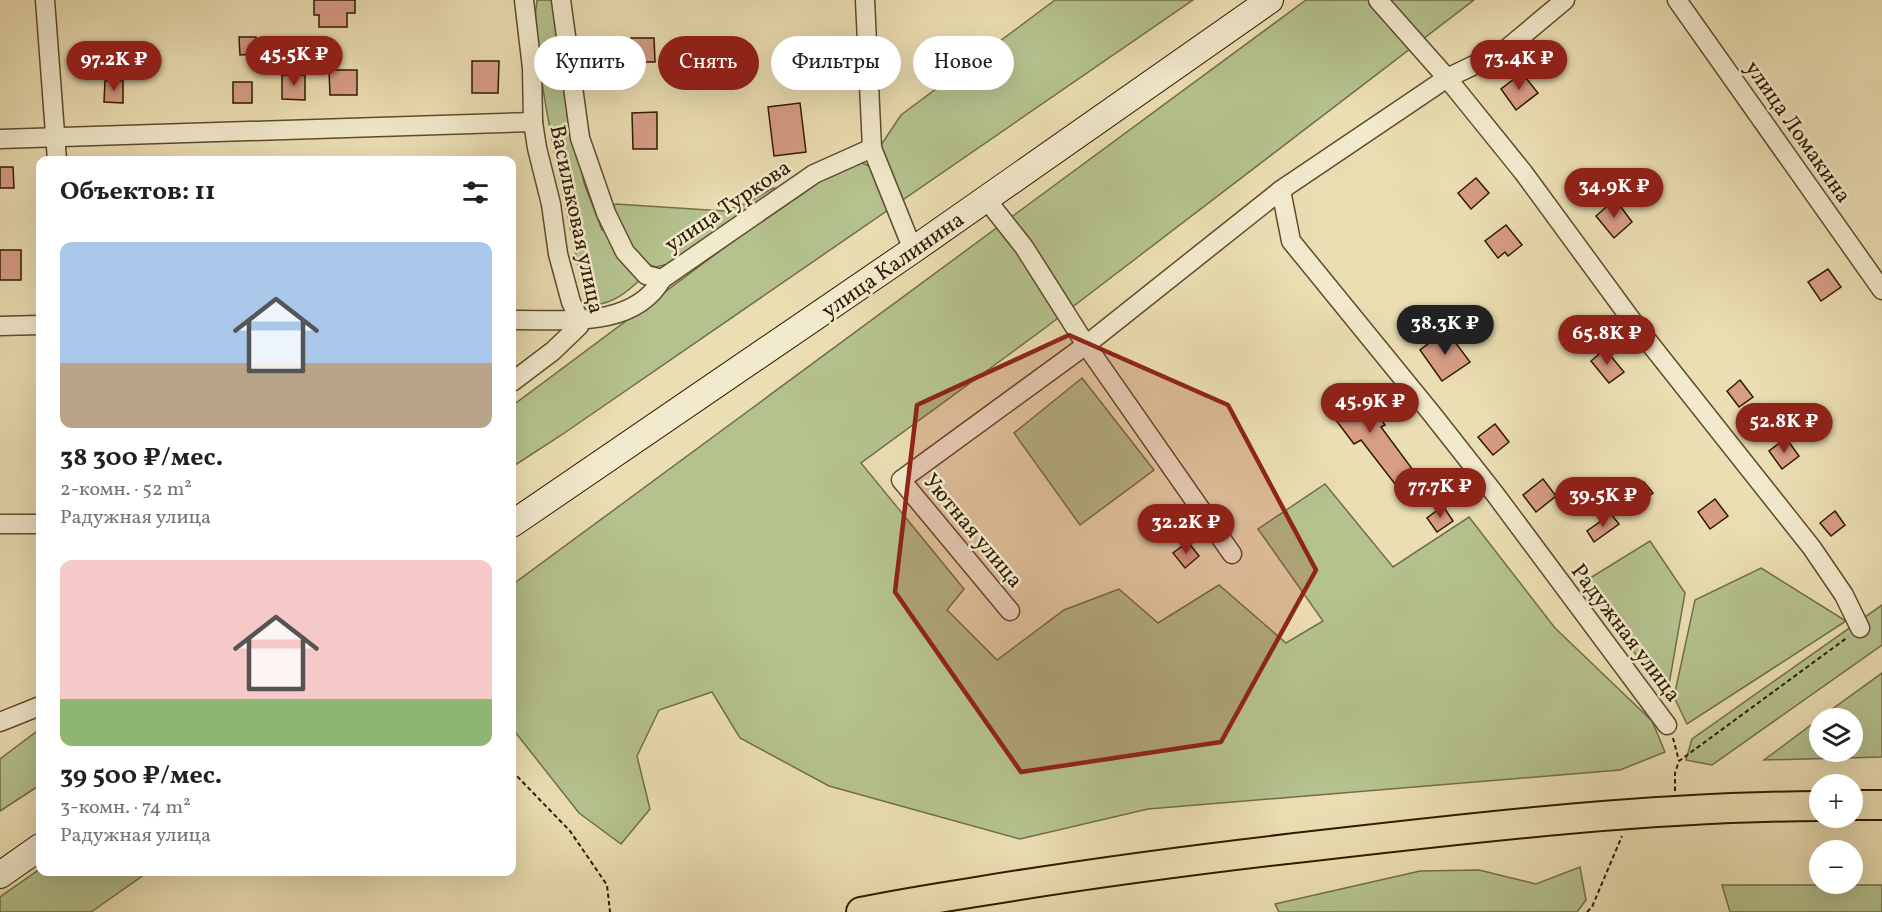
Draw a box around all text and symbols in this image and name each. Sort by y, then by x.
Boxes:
pin: 45.5K ₽ [239,36,349,87]
chip: Купить [534,36,646,90]
chip: Снять [658,36,759,90]
chip: Фильтры [771,36,901,90]
chip: Новое [913,36,1014,90]
pin: 73.4K ₽ [1464,40,1574,91]
pin: 97.2K ₽ [59,41,169,92]
text: 45.5K ₽ [260,41,328,69]
text: 73.4K ₽ [1484,45,1554,73]
text: 97.2K ₽ [81,46,147,74]
street label: улица Ломакина [1736,55,1858,210]
street label: Васильковая улица [540,122,611,317]
street label: улица Туркова [659,153,798,261]
pin: 34.9K ₽ [1559,168,1669,219]
text: 34.9K ₽ [1578,173,1650,201]
text: Объектов: 11 [60,174,215,210]
icon: filters [459,176,492,209]
street label: улица Калинина [816,205,971,327]
icon: home [222,281,330,389]
pin: 38.3K ₽ [1390,305,1500,356]
text: 38.3K ₽ [1411,310,1479,338]
pin: 65.8K ₽ [1552,315,1662,366]
text: 65.8K ₽ [1572,320,1642,348]
pin: 45.9K ₽ [1315,383,1425,434]
text: 45.9K ₽ [1335,388,1405,416]
pin: 52.8K ₽ [1729,403,1839,454]
text: 52.8K ₽ [1750,408,1818,436]
text: 38 300 ₽/мес. [60,440,223,476]
street label: Уютная улица [915,468,1029,596]
pin: 77.7K ₽ [1385,468,1495,519]
text: 77.7K ₽ [1408,473,1472,501]
text: 2-комн. · 52 m² [60,476,192,504]
pin: 39.5K ₽ [1548,477,1658,528]
text: 39.5K ₽ [1569,482,1637,510]
text: Радужная улица [60,504,211,532]
pin: 32.2K ₽ [1131,504,1241,555]
text: 32.2K ₽ [1152,509,1220,537]
street label: Радужная улица [1563,558,1687,709]
icon: home [222,599,330,707]
map controls [1809,708,1863,894]
button: layers [1809,708,1863,762]
text: 39 500 ₽/мес. [60,758,222,794]
button: + [1809,774,1863,828]
text: 3-комн. · 74 m² [60,794,191,822]
text: Радужная улица [60,822,211,850]
button: − [1809,840,1863,894]

